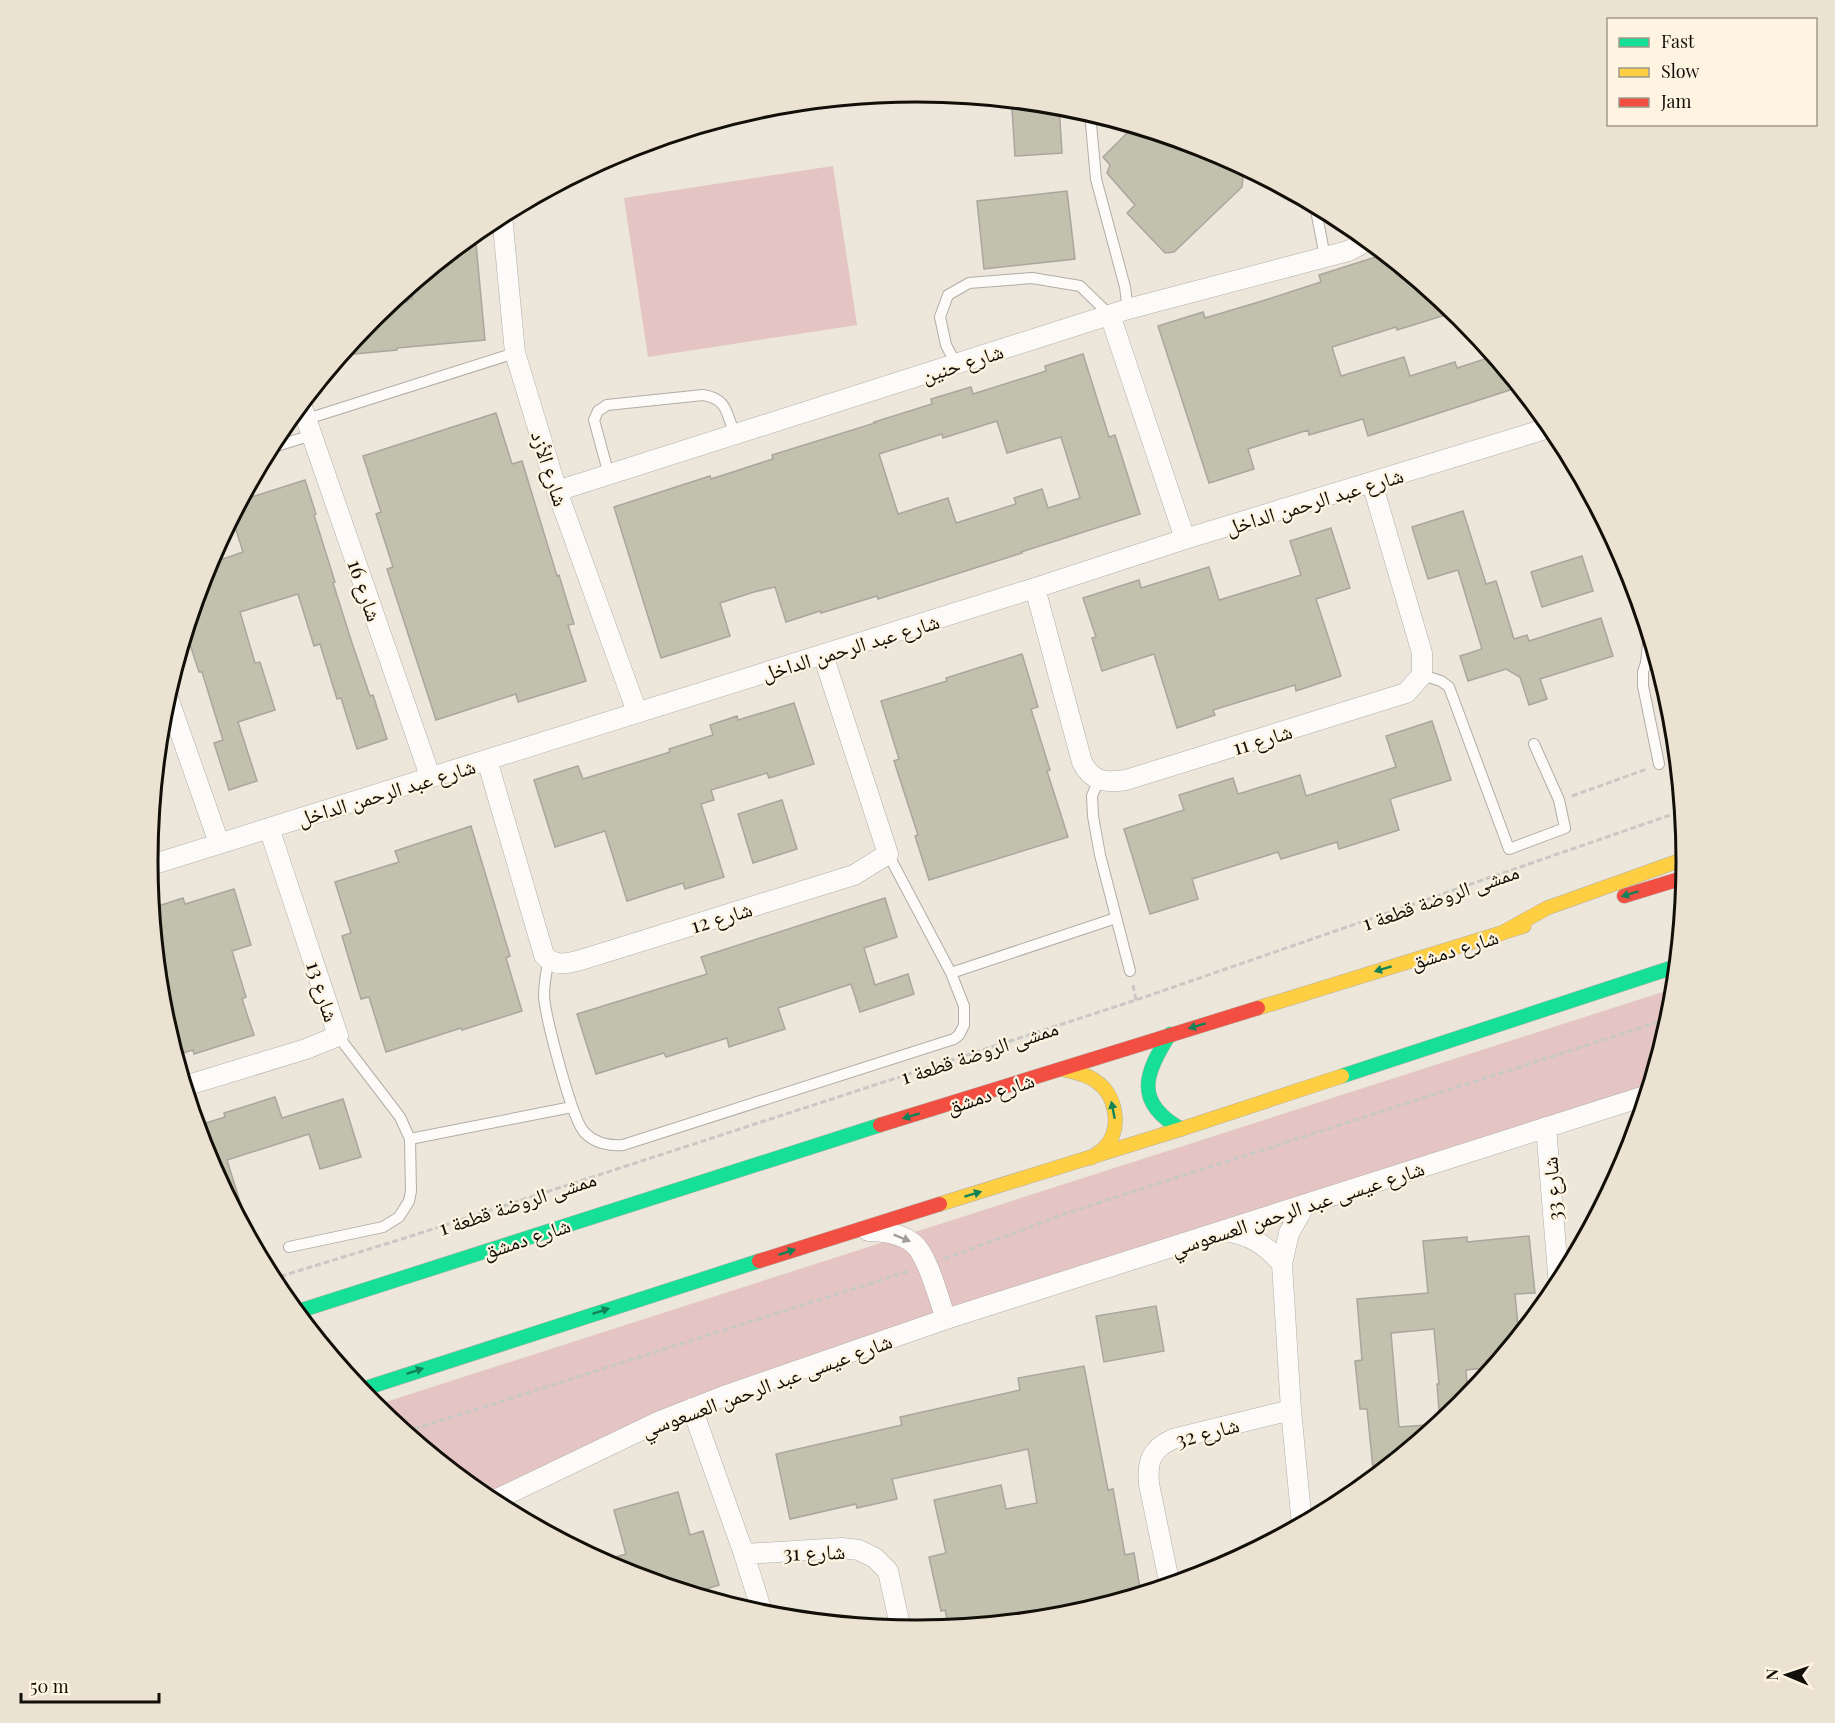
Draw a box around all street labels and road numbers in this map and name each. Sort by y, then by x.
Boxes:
street label: شارع حنين [917,336,1007,389]
street label: شارع الأزد [525,427,576,510]
street label: شارع عبد الرحمن الداخل [1222,460,1407,541]
street label: شارع 16 [341,555,390,625]
street label: شارع عبد الرحمن الداخل [758,606,943,687]
street label: شارع 11 [1229,716,1295,761]
street label: شارع عبد الرحمن الداخل [294,751,479,832]
street label: ممشى الروضة قطعة 1 [1358,856,1522,937]
street label: شارع 12 [687,893,756,940]
street label: شارع دمشق [1406,921,1502,976]
street label: شارع 13 [300,957,347,1025]
street label: ممشى الروضة قطعة 1 [897,1012,1062,1091]
street label: شارع دمشق [942,1065,1038,1120]
street label: شارع عيسى عبد الرحمن العسعوسي [1167,1153,1429,1265]
street label: شارع 33 [1534,1156,1569,1222]
street label: ممشى الروضة قطعة 1 [435,1163,600,1242]
street label: شارع دمشق [478,1210,574,1265]
street label: شارع عيسى عبد الرحمن العسعوسي [637,1326,897,1447]
street label: شارع 32 [1172,1409,1242,1454]
street label: شارع 31 [782,1536,846,1567]

